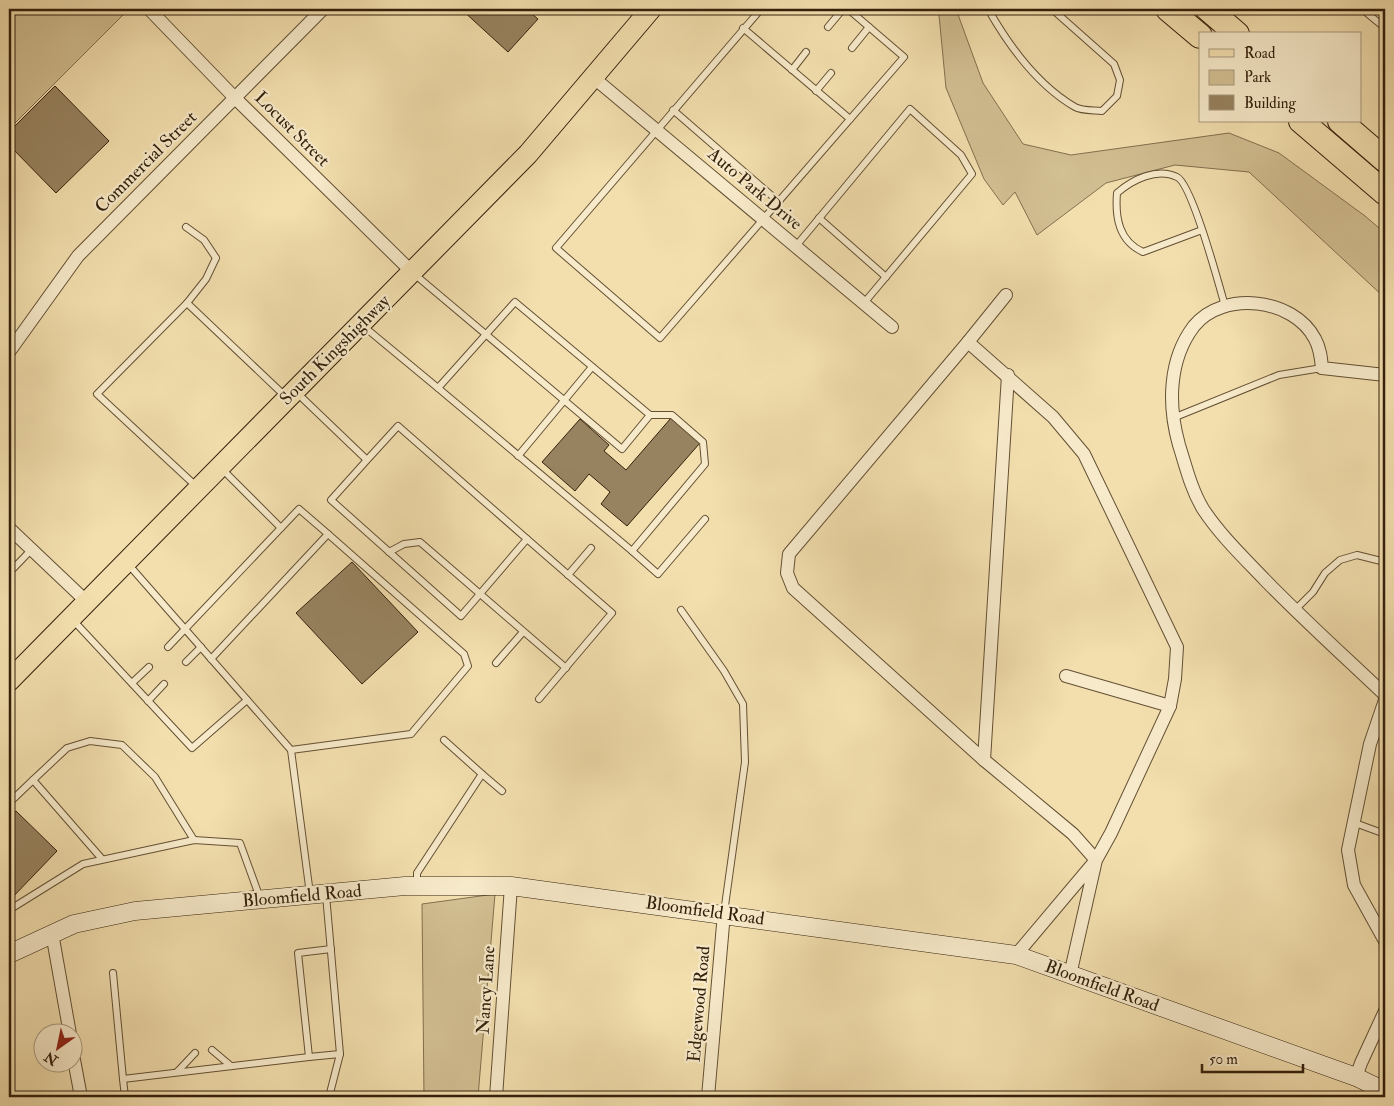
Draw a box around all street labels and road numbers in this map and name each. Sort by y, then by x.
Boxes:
street label: Locust Street [249,86,335,172]
street label: Commercial Street [90,106,202,218]
street label: Auto Park Drive [702,142,807,236]
street label: South Kingshighway [275,289,396,410]
street label: Bloomfield Road [241,879,363,913]
street label: Bloomfield Road [644,891,766,931]
street label: Nancy Lane [471,945,501,1035]
street label: Edgewood Road [682,945,716,1063]
street label: Bloomfield Road [1042,955,1162,1017]

